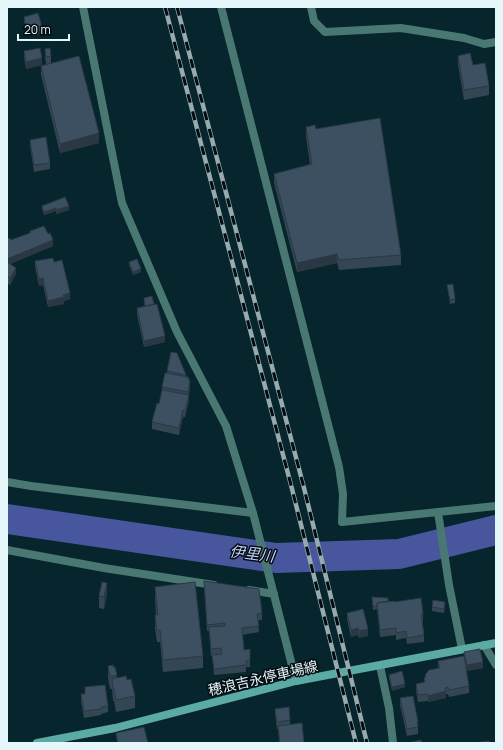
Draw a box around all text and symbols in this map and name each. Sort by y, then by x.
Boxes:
scale bar [18,16,69,42]
text: 20 m [24,21,51,38]
water label: 伊里川 [228,540,278,567]
street label: 穂浪吉永停車場線 [206,656,320,699]

